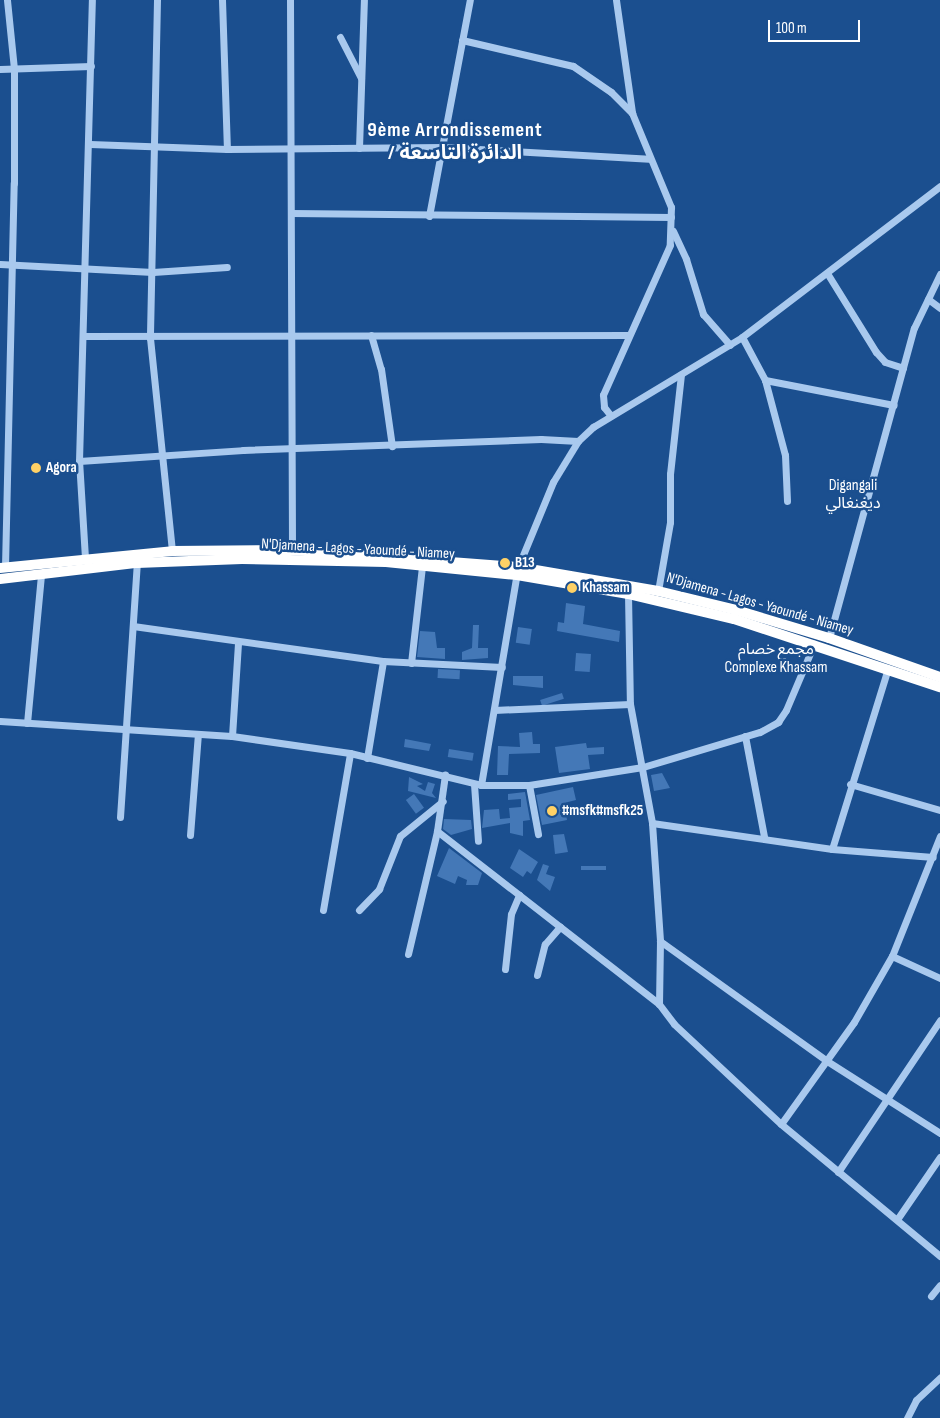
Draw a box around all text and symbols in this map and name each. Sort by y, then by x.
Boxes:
scale bar [770,10,862,42]
text: 100 m [776,19,807,38]
district label: 9ème Arrondissement / الدائرة التاسعة [365,119,545,166]
place label: Agora [46,459,77,477]
marker: Agora [30,462,42,474]
district label: Digangali ديغنغالي [823,476,883,514]
street label: N'Djamena - Lagos - Yaoundé - Niamey [261,535,455,563]
place label: B13 [515,554,535,572]
marker: B13 [499,557,511,569]
street label: N'Djamena - Lagos - Yaoundé - Niamey [664,569,856,639]
place label: Khassam [582,579,630,597]
marker: Khassam [566,582,578,594]
district label: مجمع خصام Complexe Khassam [714,640,838,678]
place label: #msfk#msfk25 [562,802,643,820]
marker: #msfk#msfk25 [546,805,558,817]

